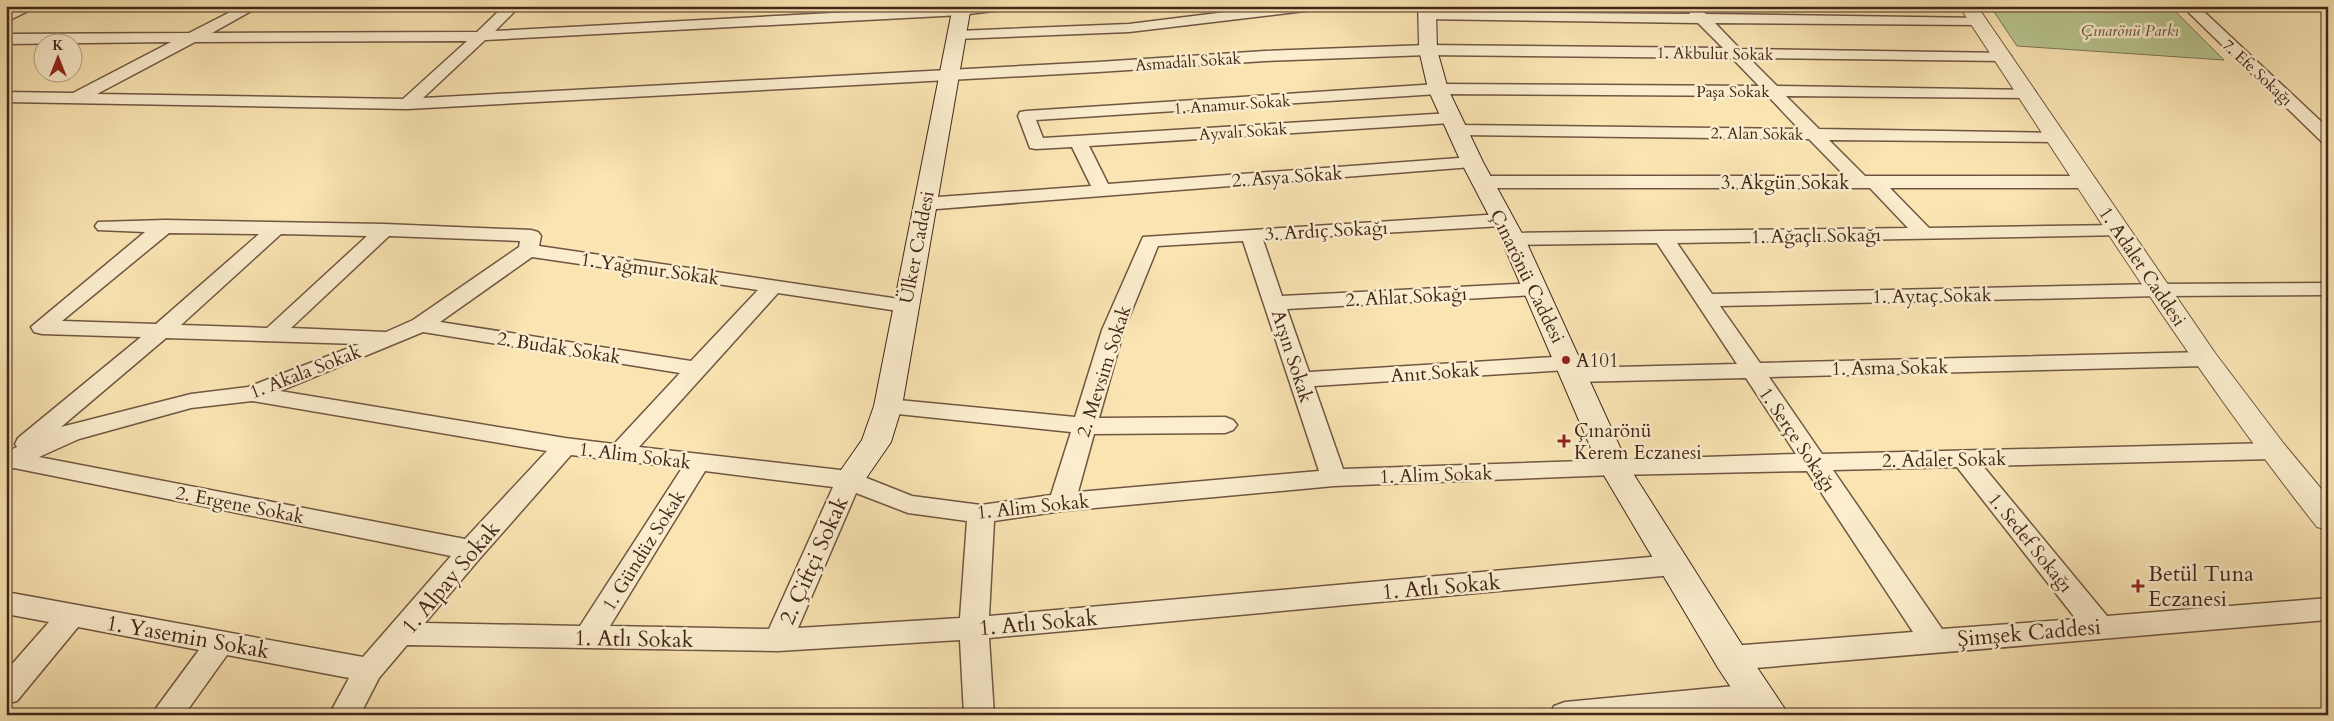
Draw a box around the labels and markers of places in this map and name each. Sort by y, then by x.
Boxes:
place label: A101 [1576,348,1619,374]
marker: A101 [1560,354,1572,366]
place label: Çınarönü Kerem Eczanesi [1574,418,1702,466]
marker: Çınarönü Kerem Eczanesi [1558,435,1570,447]
place label: Betül Tuna Eczanesi [2148,559,2254,614]
marker: Betül Tuna Eczanesi [2132,580,2144,592]

